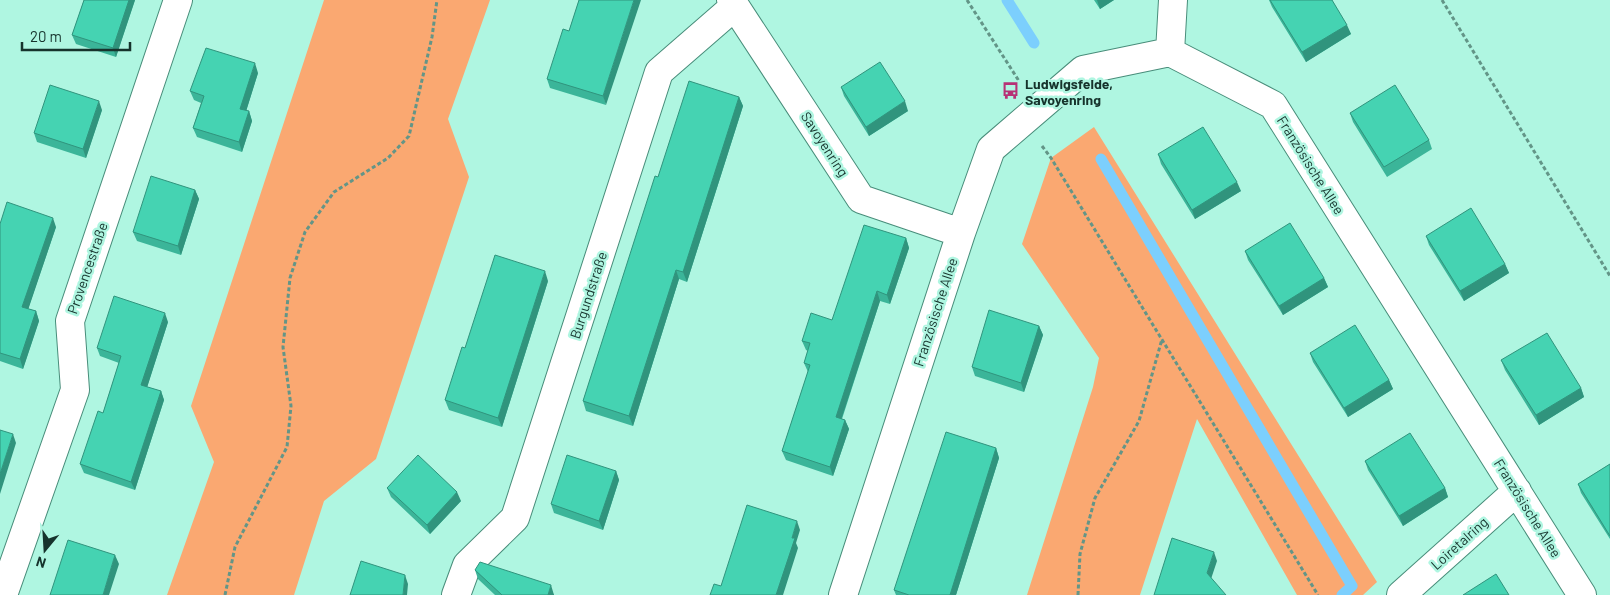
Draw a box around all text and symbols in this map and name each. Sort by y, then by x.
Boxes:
scale bar [22,20,130,52]
text: 20 m [30,27,62,45]
place label: Ludwigsfelde, Savoyenring [1025,75,1113,108]
bus stop icon: Ludwigsfelde, Savoyenring [1001,81,1021,101]
street label: Savoyenring [798,108,852,180]
street label: Französische Allee [1274,113,1348,217]
street label: Provencestraße [63,220,111,316]
street label: Burgundstraße [566,249,610,341]
street label: Französische Allee [909,256,961,368]
street label: Französische Allee [1491,456,1565,560]
street label: Loiretalring [1427,513,1491,573]
north arrow [20,525,70,575]
text: N [34,553,48,572]

